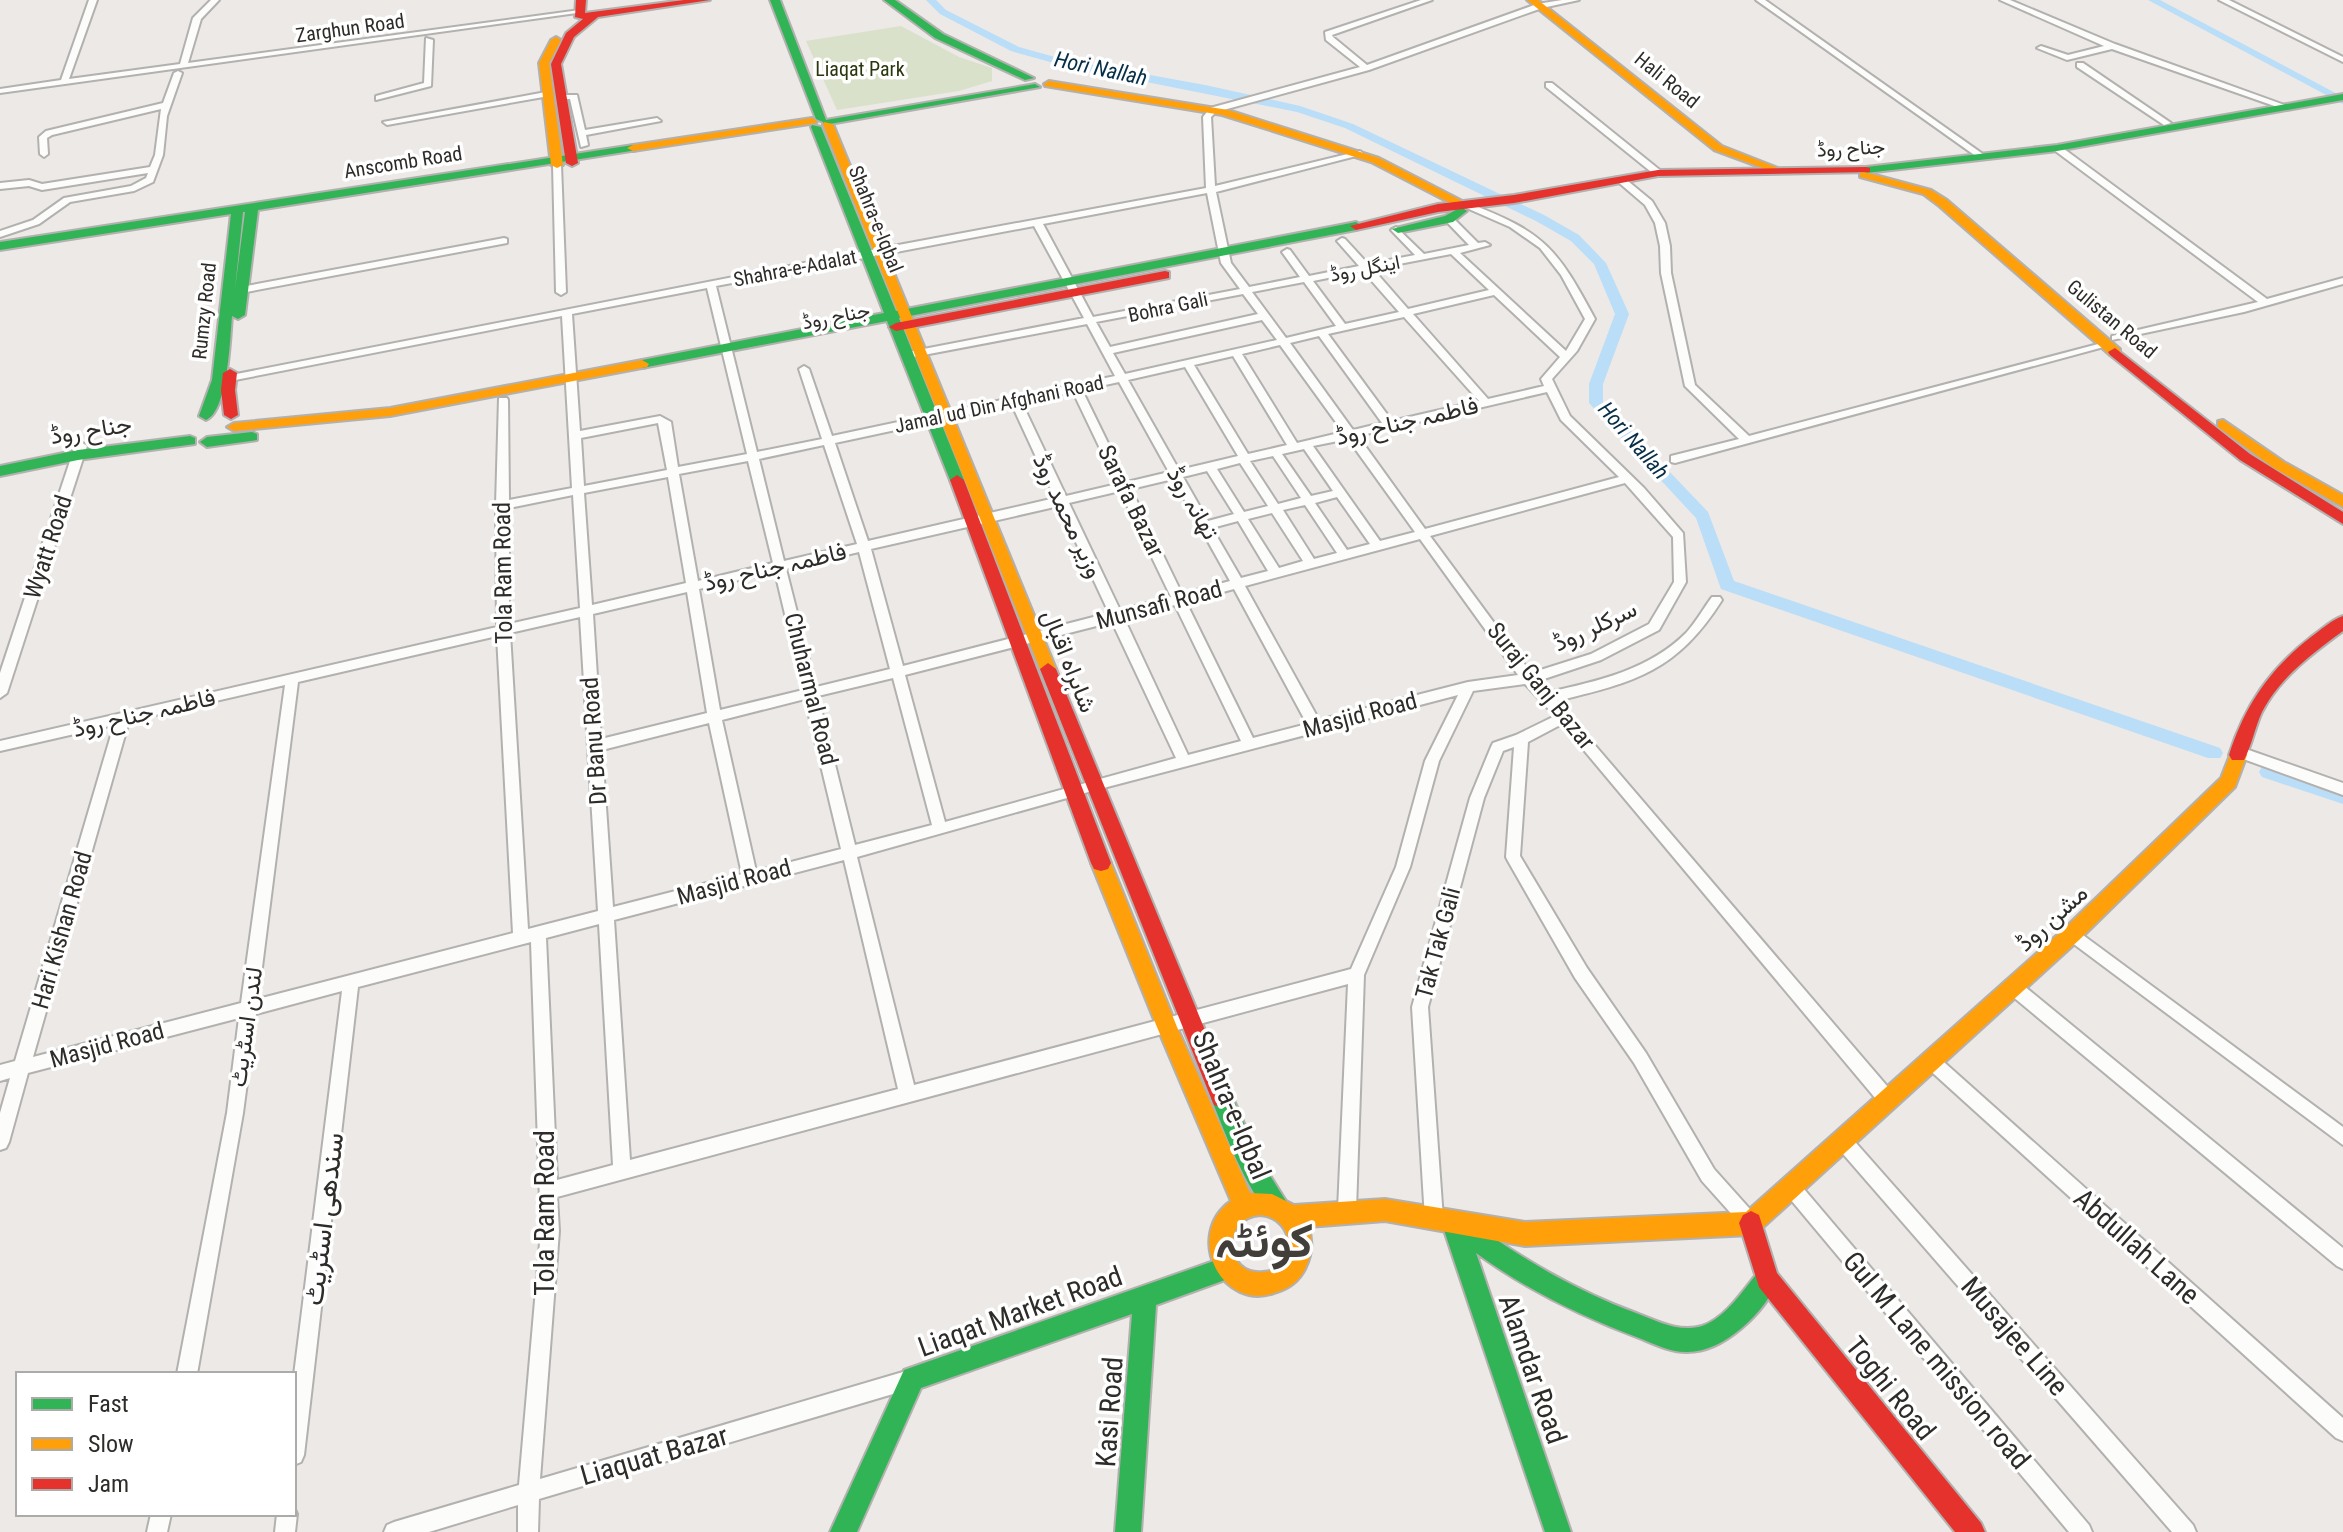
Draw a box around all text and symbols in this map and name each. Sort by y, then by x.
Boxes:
street label: Zarghun Road [294,8,406,48]
water label: Hori Nallah [1052,46,1150,91]
street label: Hali Road [1630,47,1704,113]
park label: Liaqat Park [815,57,905,81]
street label: جناح روڈ [1816,134,1886,164]
street label: Anscomb Road [342,141,464,183]
street label: Shahra-e-Iqbal [844,162,908,276]
street label: Shahra-e-Adalat [731,244,859,292]
street label: اینگل روڈ [1328,249,1402,288]
street label: Rumzy Road [187,261,221,361]
street label: Gulistan Road [2062,275,2162,363]
street label: Bohra Gali [1126,287,1210,327]
street label: جناح روڈ [800,298,872,336]
street label: Jamal ud Din Afghani Road [892,370,1106,438]
street label: فاطمہ جناح روڈ [1333,391,1481,453]
water label: Hori Nallah [1593,397,1674,484]
street label: جناح روڈ [48,410,134,452]
street label: Sarafa Bazar [1092,441,1170,561]
street label: وزیر محمد روڈ [1026,450,1109,583]
street label: تھانہ روڈ [1160,462,1225,545]
street label: Wyatt Road [18,492,78,602]
street label: Tola Ram Road [488,502,518,644]
street label: فاطمہ جناح روڈ [701,537,849,599]
street label: Munsafi Road [1093,575,1225,635]
street label: سرکلر روڈ [1549,594,1642,658]
street label: شاہراہ اقبال [1034,605,1102,717]
street label: Chuharmal Road [779,610,843,768]
street label: Suraj Ganj Bazar [1481,617,1601,755]
street label: Dr Banu Road [576,676,612,806]
street label: فاطمہ جناح روڈ [70,683,218,745]
street label: Masjid Road [1300,686,1420,744]
street label: Hari Kishan Road [26,848,98,1012]
street label: Masjid Road [674,853,794,911]
street label: مشن روڈ [2011,879,2094,958]
street label: Tak Tak Gali [1410,884,1466,1002]
street label: لندن اسٹریٹ [224,965,269,1089]
street label: Masjid Road [47,1016,167,1074]
street label: Shahra-e-Iqbal [1185,1026,1278,1184]
street label: Tola Ram Road [528,1130,561,1296]
street label: سندھی اسٹریٹ [297,1131,351,1308]
street label: Abdullah Lane [2067,1182,2206,1311]
district label: کوئٹہ [1215,1212,1313,1270]
street label: Gul M Lane mission road [1836,1245,2037,1476]
street label: Liaqat Market Road [914,1259,1127,1364]
street label: Musajee Line [1954,1270,2075,1402]
street label: Alamdar Road [1492,1290,1573,1448]
street label: Toghi Road [1839,1330,1942,1447]
street label: Kasi Road [1089,1356,1130,1468]
legend [16,1372,296,1516]
text: Fast [88,1390,129,1418]
street label: Liaquat Bazar [577,1419,732,1492]
text: Slow [88,1430,134,1458]
text: Jam [88,1470,129,1498]

